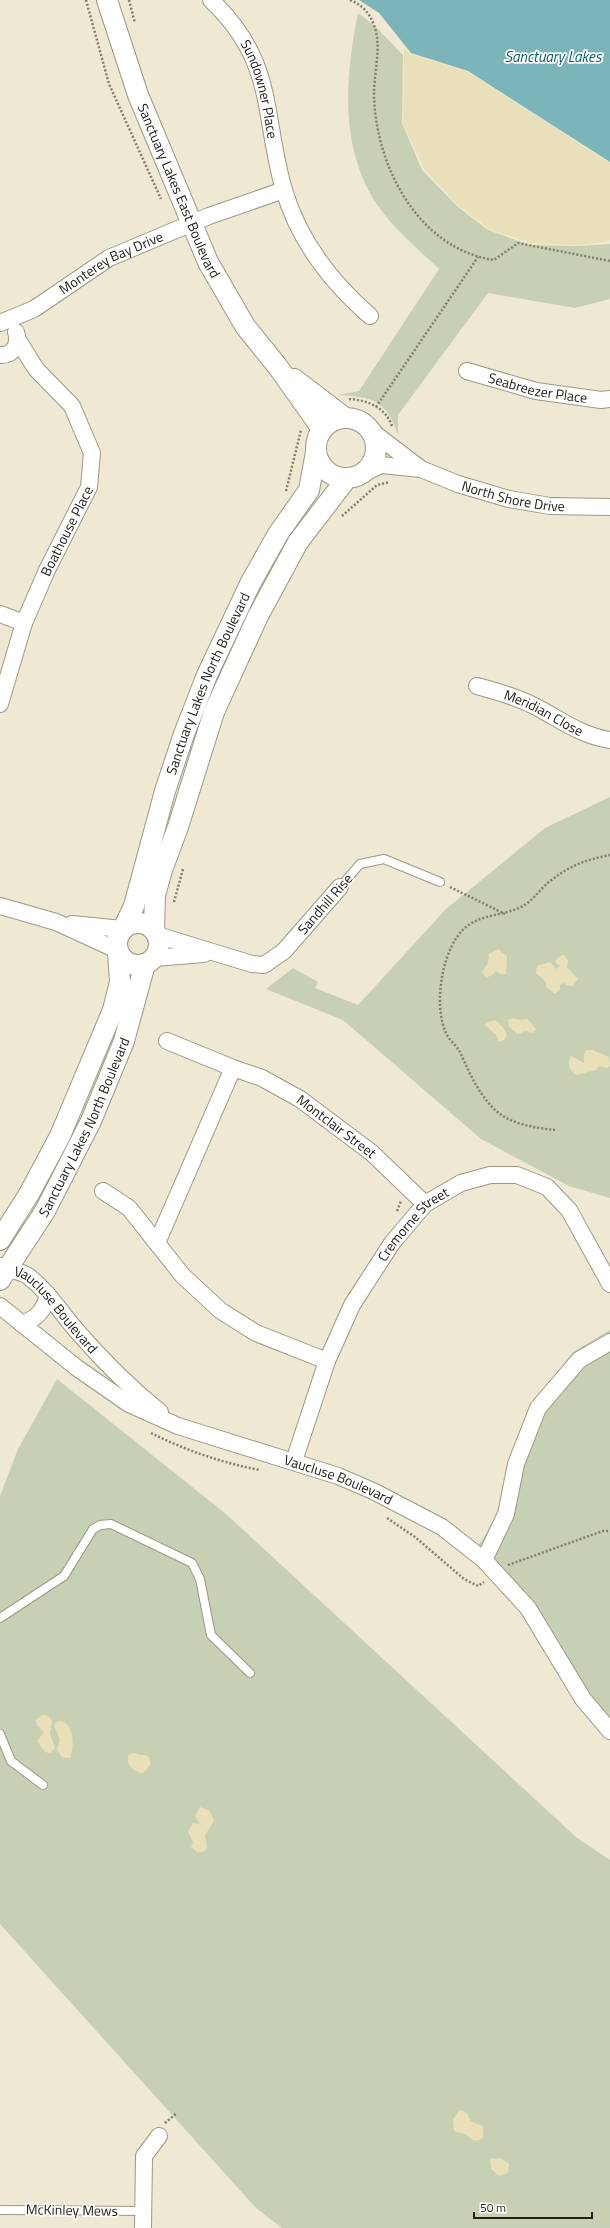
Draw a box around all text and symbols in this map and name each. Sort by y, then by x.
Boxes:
street label: Sundowner Place [236,35,284,140]
water label: Sanctuary Lakes [505,45,603,68]
street label: Sanctuary Lakes East Boulevard [133,100,226,282]
street label: Monterey Bay Drive [54,226,166,299]
street label: Seabreezer Place [486,367,589,408]
street label: North Shore Drive [459,475,565,516]
street label: Boathouse Place [35,482,98,579]
street label: Sanctuary Lakes North Boulevard [160,589,255,777]
street label: Meridian Close [501,684,587,741]
street label: Sandhill Rise [292,869,357,939]
street label: Sanctuary Lakes North Boulevard [33,1034,134,1221]
street label: Montclair Street [292,1089,382,1162]
street label: Cremorne Street [372,1181,453,1265]
street label: Vaucluse Boulevard [12,1260,103,1358]
street label: Vaucluse Boulevard [282,1449,397,1510]
scale bar [474,2194,592,2220]
street label: McKinley Mews [26,2198,118,2221]
text: 50 m [480,2198,506,2217]

